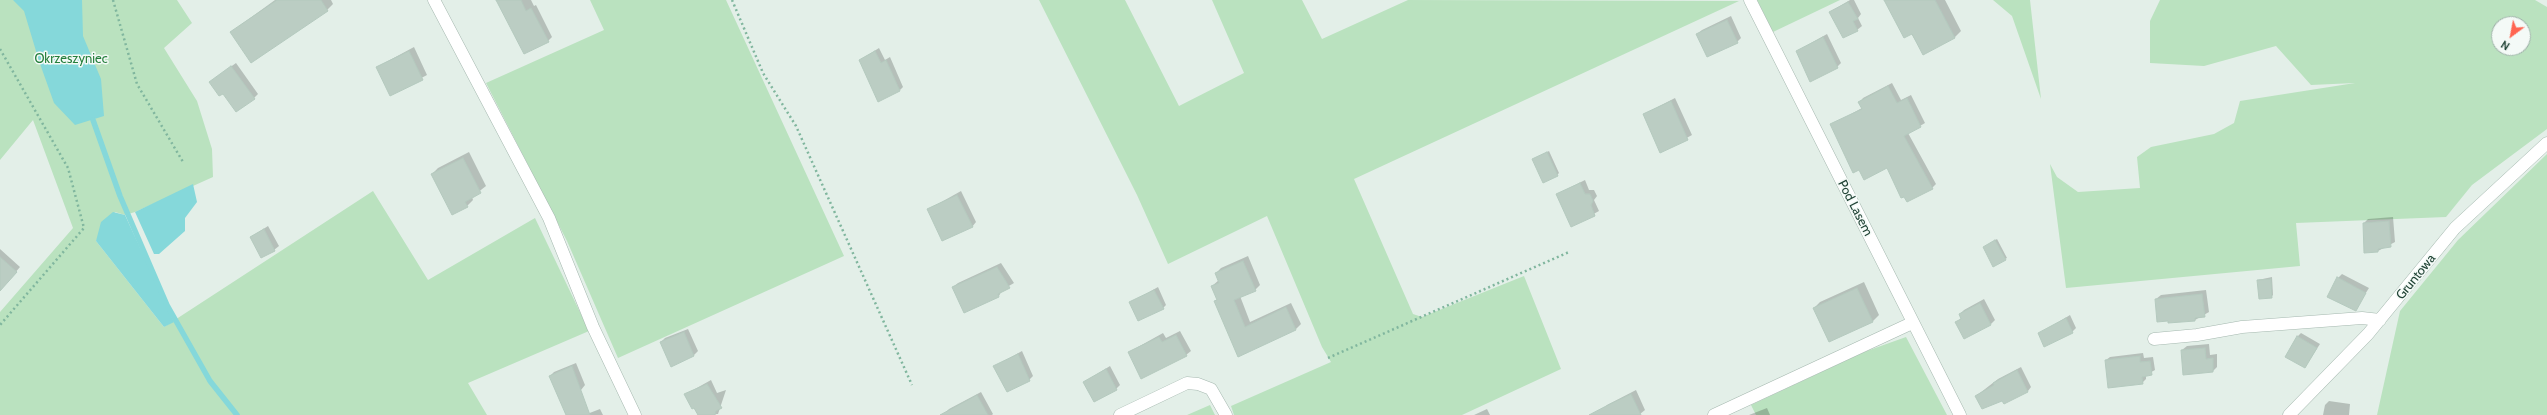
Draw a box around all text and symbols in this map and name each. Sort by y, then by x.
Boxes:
north arrow [2491,16,2531,56]
text: N [2498,37,2512,53]
park label: Okrzeszyniec [34,51,108,67]
street label: Pod Lasem [1834,177,1876,239]
street label: Gruntowa [2393,251,2439,303]

